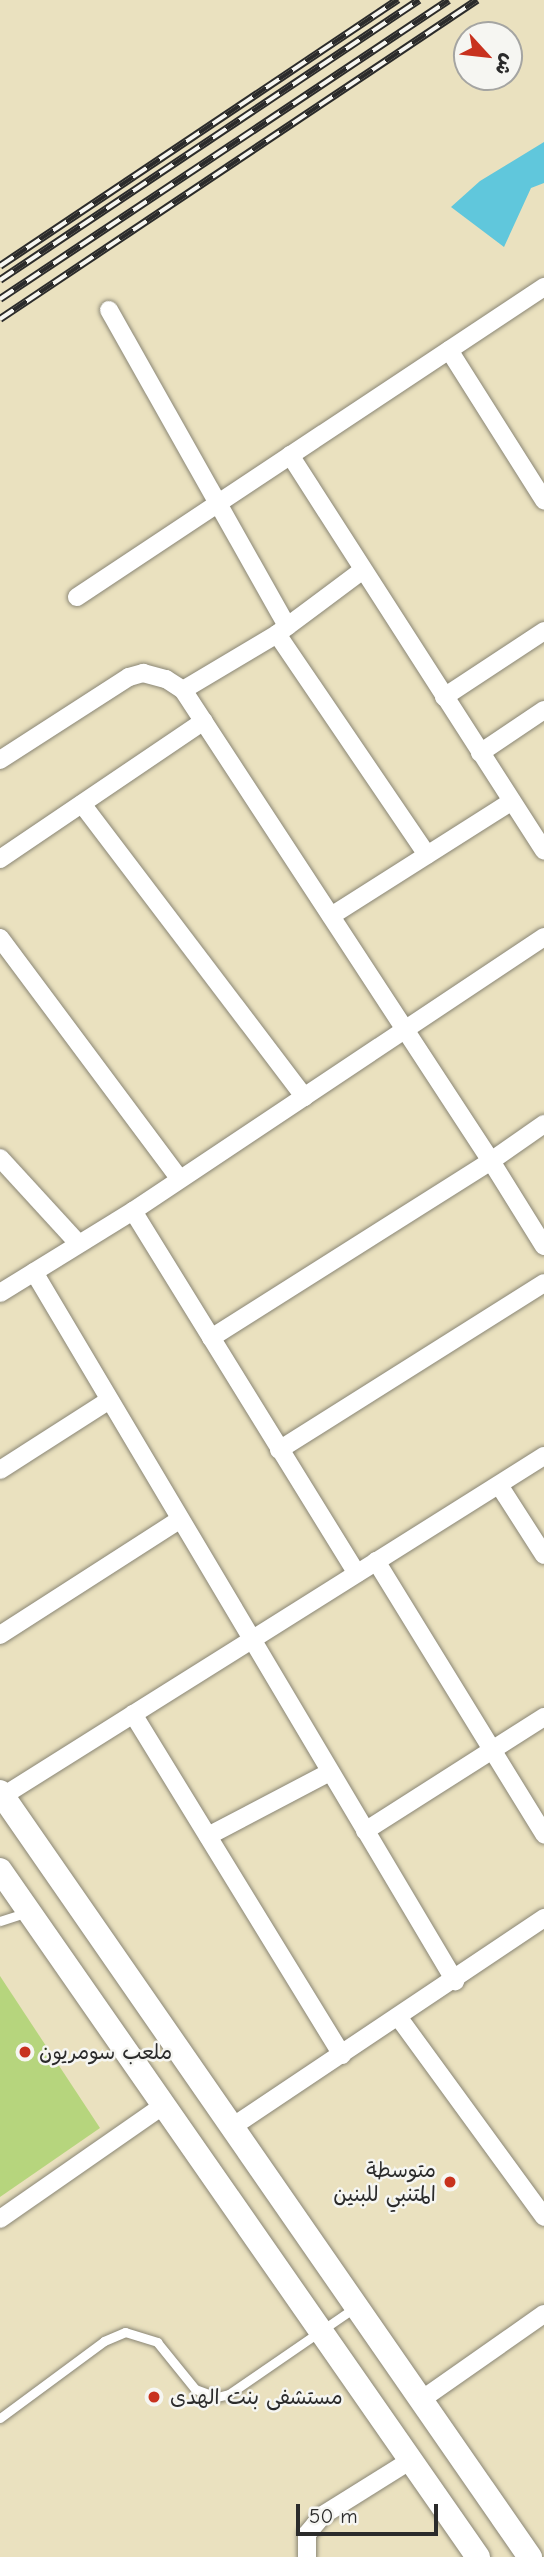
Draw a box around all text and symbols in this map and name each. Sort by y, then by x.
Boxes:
north arrow [453,21,523,91]
text: ش [490,50,519,79]
place label: ملعب سومريون [39,2039,172,2065]
marker: ملعب سومريون [17,2044,33,2060]
place label: متوسطة المتنبي للبنين [333,2157,436,2207]
marker: متوسطة المتنبي للبنين [442,2174,458,2190]
place label: مستشفى بنت الهدى [170,2384,343,2410]
marker: مستشفى بنت الهدى [144,2387,164,2407]
scale bar [299,2490,441,2534]
text: 50 m [309,2504,358,2528]

